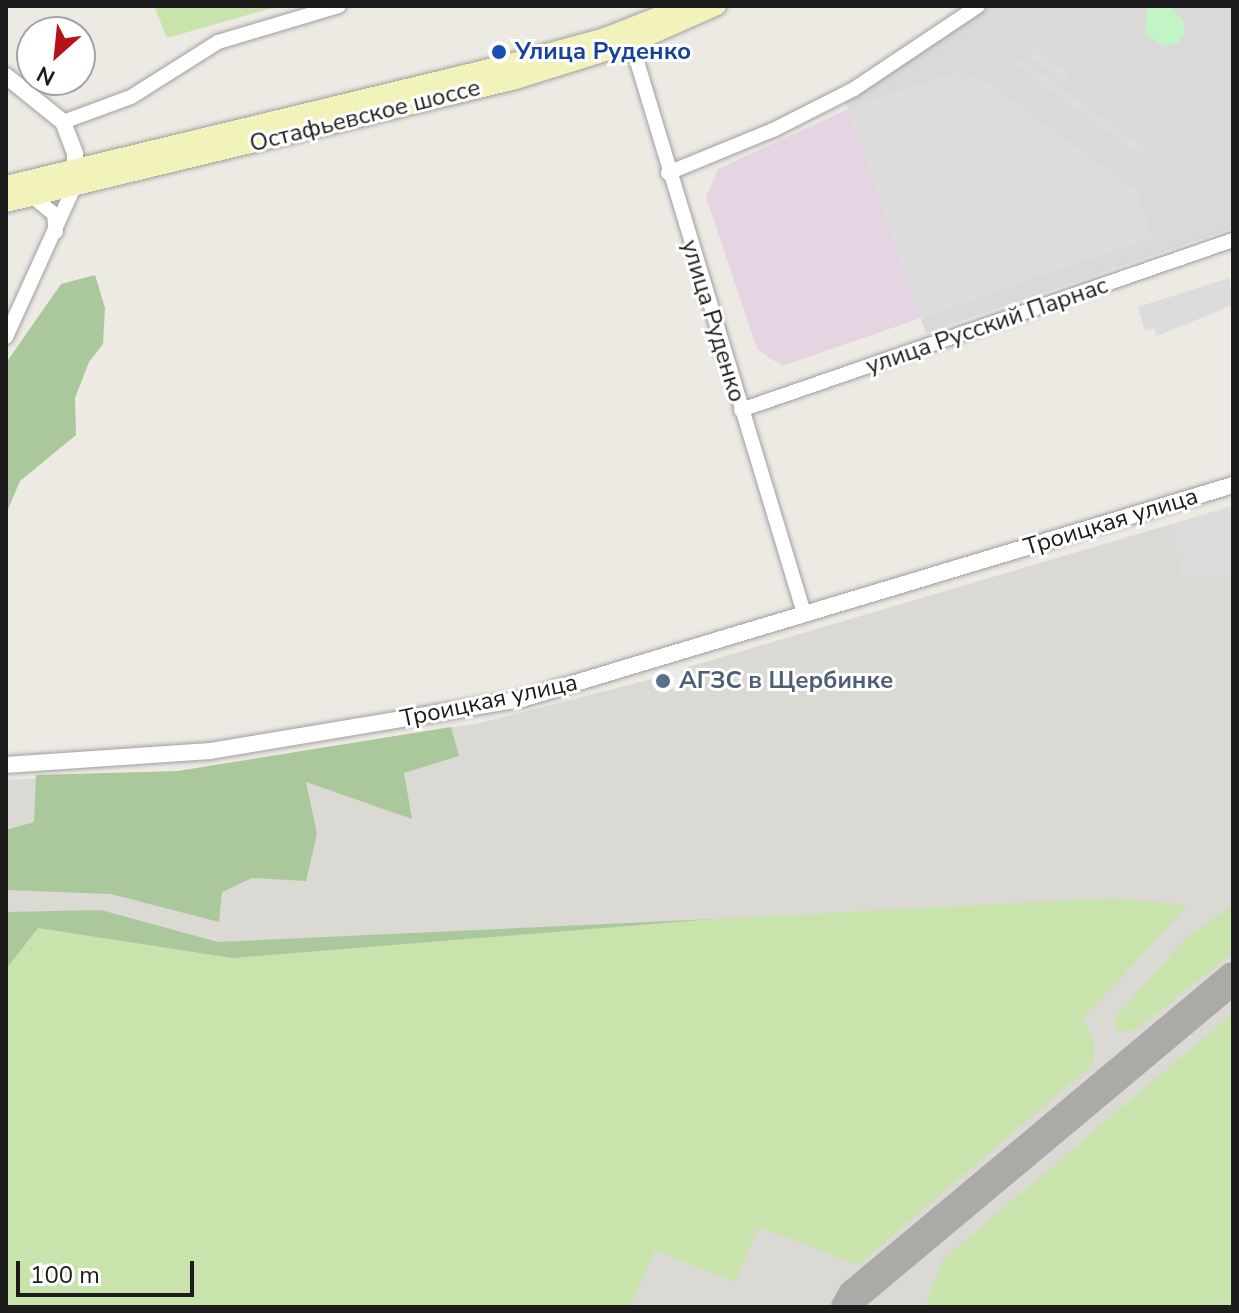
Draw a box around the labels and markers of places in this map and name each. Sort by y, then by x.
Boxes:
place label: Улица Руденко [515,38,691,66]
marker: Улица Руденко [490,43,508,61]
place label: АГЗС в Щербинке [679,667,893,695]
marker: АГЗС в Щербинке [654,672,672,690]

